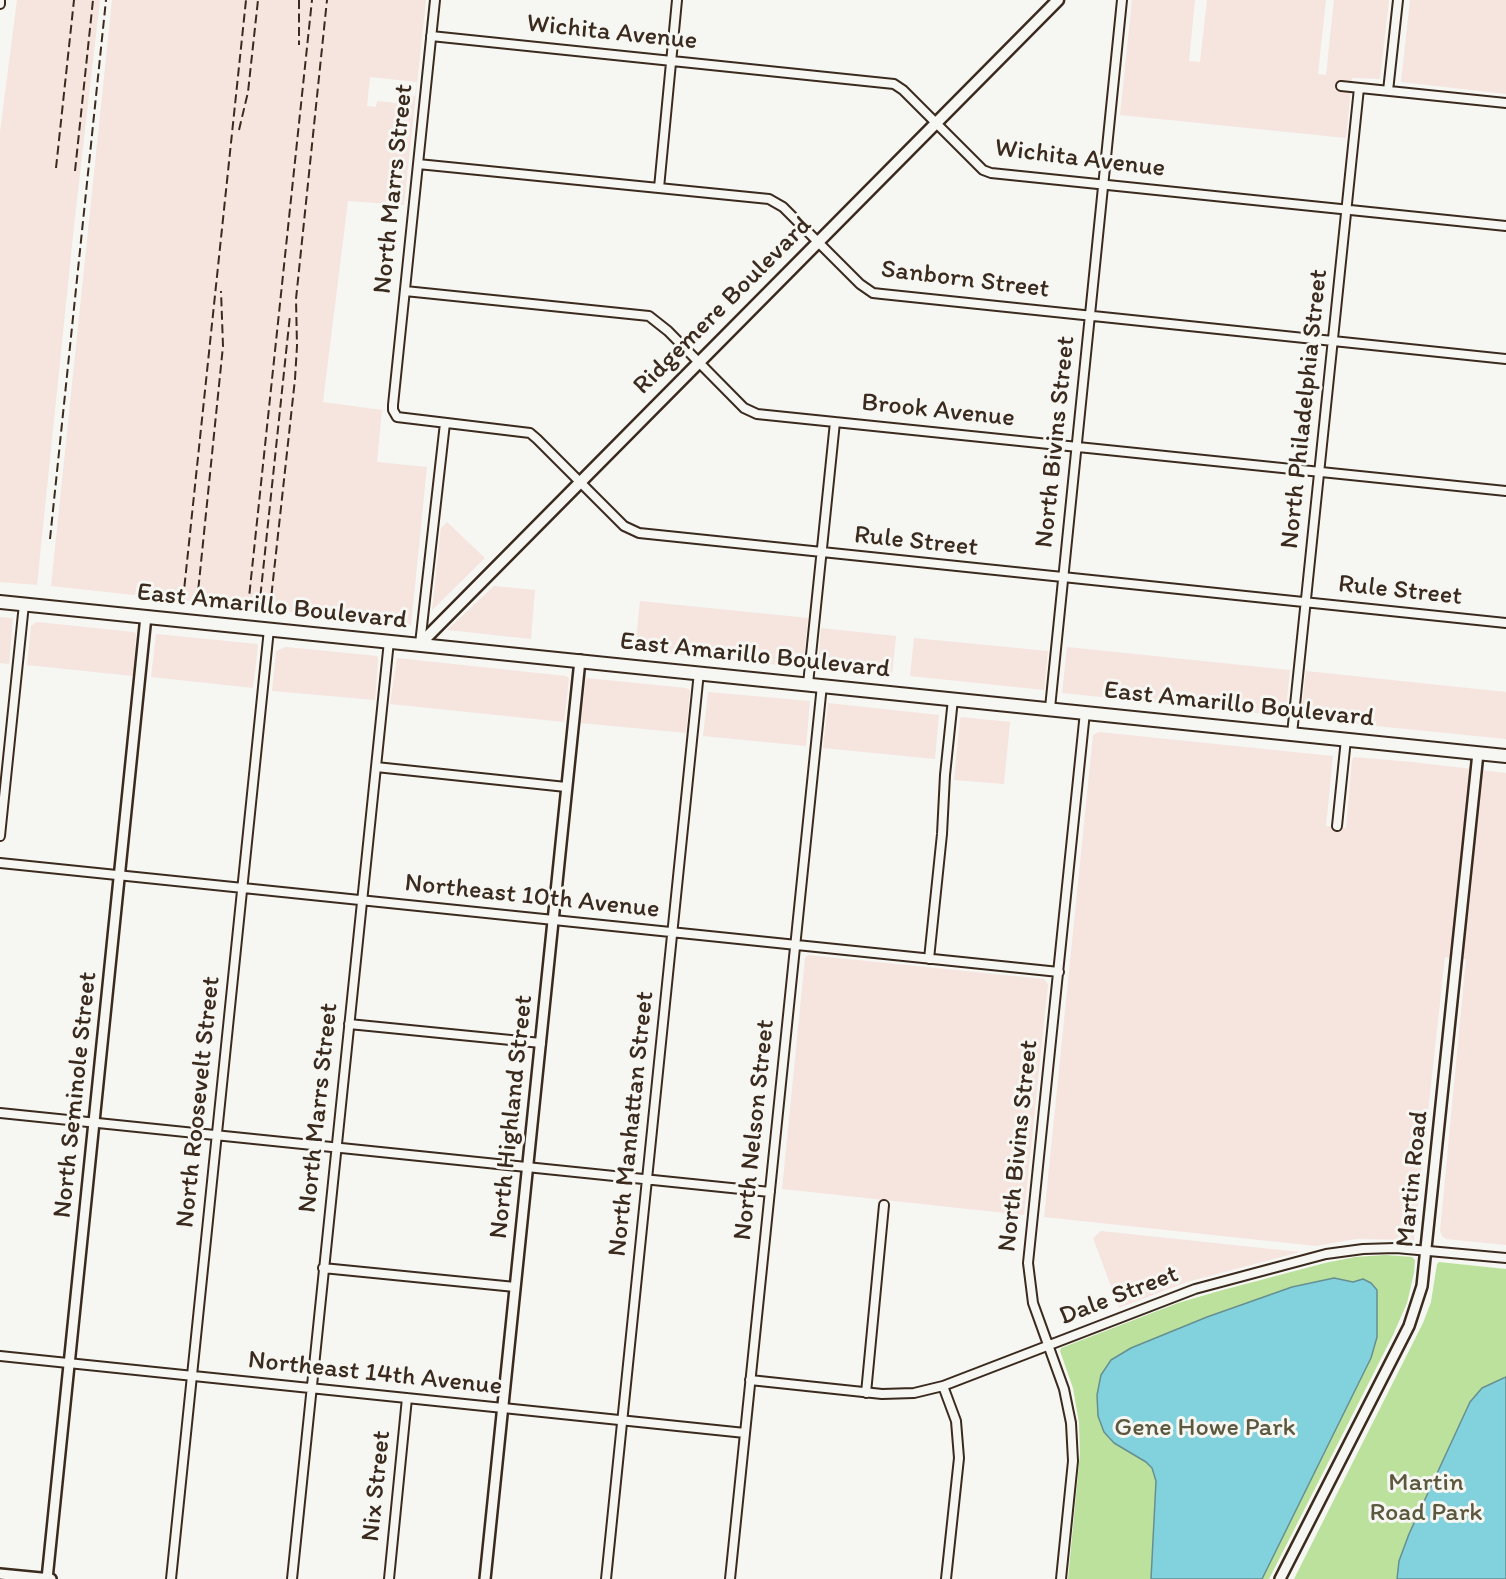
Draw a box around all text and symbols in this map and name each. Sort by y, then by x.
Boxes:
street label: Wichita Avenue [525,9,699,57]
street label: North Marrs Street [367,82,421,296]
street label: Wichita Avenue [993,133,1167,185]
street label: Ridgemere Boulevard [627,210,819,402]
street label: Sanborn Street [879,254,1051,306]
street label: North Philadelphia Street [1275,268,1335,550]
street label: North Bivins Street [1029,335,1083,549]
street label: Brook Avenue [860,387,1016,435]
street label: Rule Street [853,520,979,564]
street label: Rule Street [1337,569,1463,613]
street label: East Amarillo Boulevard [135,577,409,637]
street label: East Amarillo Boulevard [618,626,892,686]
street label: East Amarillo Boulevard [1102,675,1376,735]
street label: Northeast 10th Avenue [403,868,661,926]
street label: North Seminole Street [48,970,104,1220]
street label: North Roosevelt Street [170,975,228,1229]
street label: North Manhattan Street [603,990,661,1258]
street label: North Highland Street [484,993,540,1241]
street label: North Marrs Street [292,1001,346,1215]
street label: North Nelson Street [728,1018,782,1242]
street label: North Bivins Street [992,1039,1046,1253]
street label: Martin Road [1390,1109,1436,1249]
street label: Dale Street [1055,1259,1183,1333]
street label: Northeast 14th Avenue [246,1345,504,1403]
park label: Gene Howe Park [1114,1412,1296,1444]
street label: Nix Street [356,1429,398,1543]
park label: Martin Road Park [1370,1467,1482,1528]

